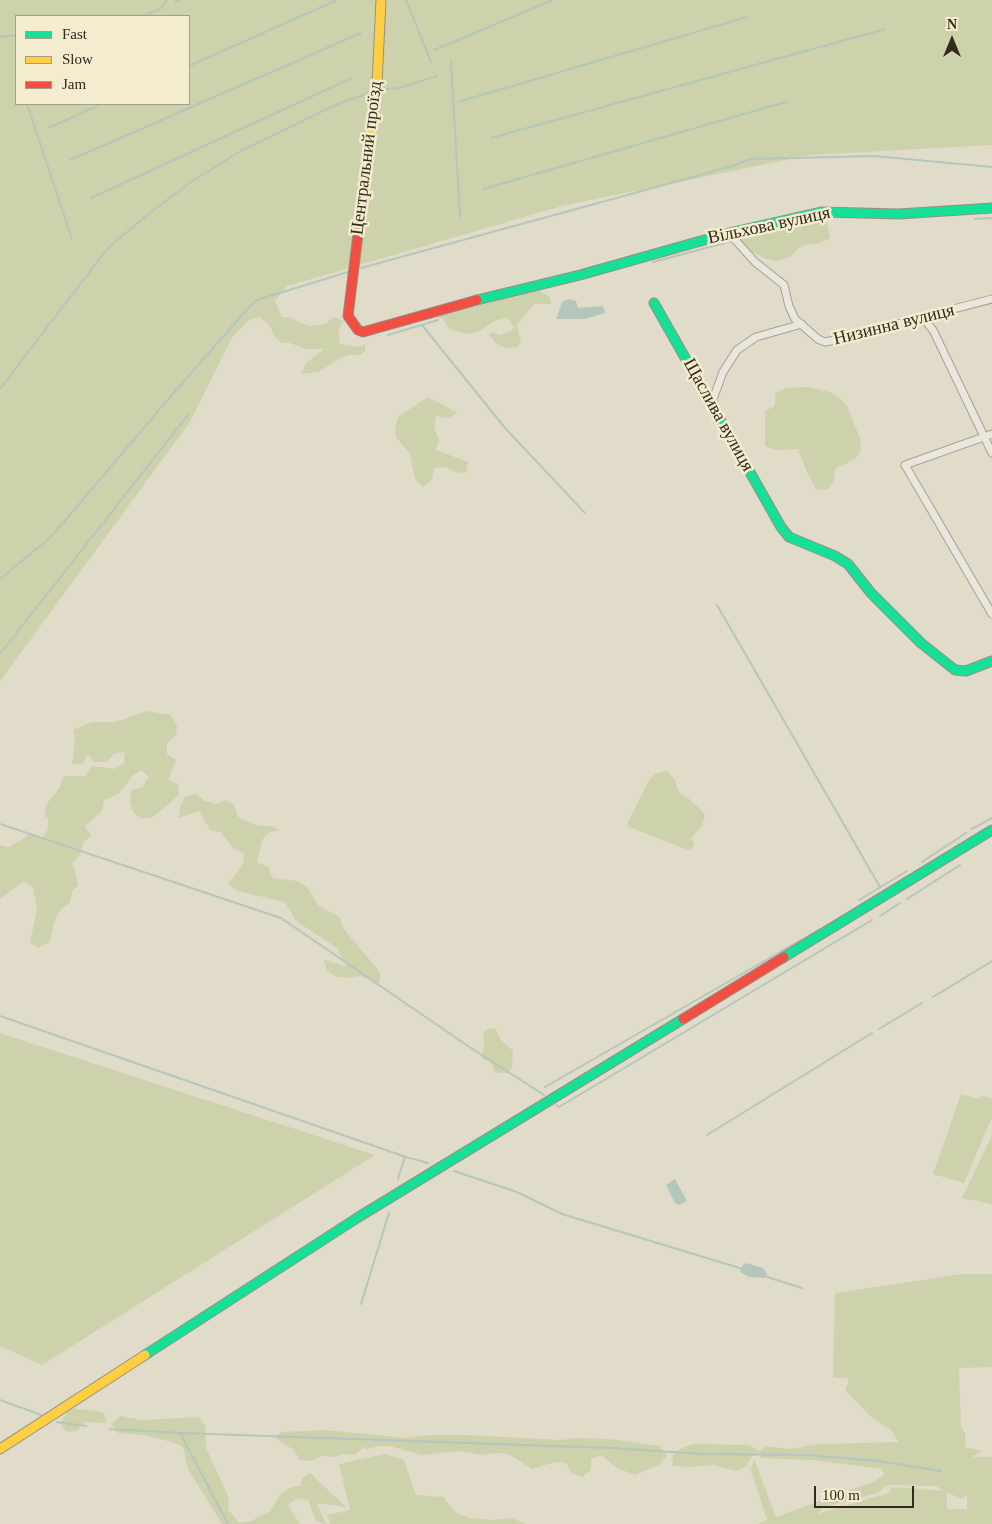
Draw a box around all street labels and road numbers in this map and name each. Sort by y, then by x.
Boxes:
street label: Центральний проїзд [347,80,387,236]
street label: Вільхова вулиця [706,202,832,250]
street label: Низинна вулиця [831,300,957,350]
street label: Щаслива вулиця [678,355,758,475]

